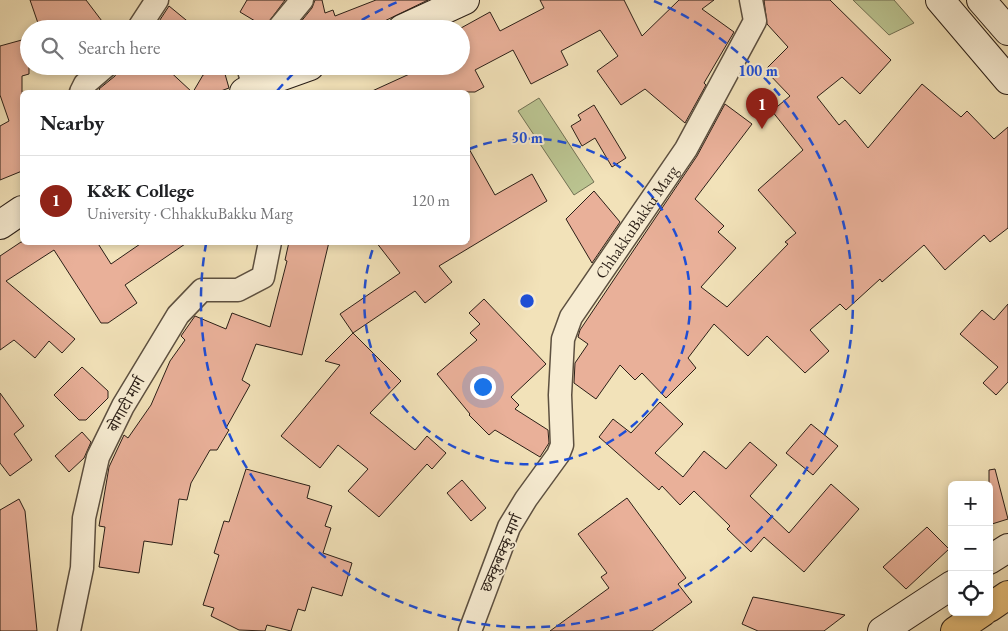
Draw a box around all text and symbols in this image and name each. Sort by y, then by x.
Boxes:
search box [20,20,470,75]
icon: search [38,34,66,62]
text: Search here [78,35,160,60]
text: 100 m [738,61,778,80]
pin: 1 [746,88,778,129]
text: Nearby [40,109,104,136]
text: 50 m [511,128,543,147]
street label: ChhakkuBakku Marg [590,160,683,283]
text: K&K College [87,178,194,203]
text: 1 [52,190,60,211]
text: 120 m [411,190,450,211]
text: University · ChhakkuBakku Marg [87,203,293,224]
centre of rings [518,292,536,310]
street label: बोगाटी मार्ग [102,371,151,436]
your location [470,374,496,400]
map controls [948,481,993,616]
button: + [948,481,993,526]
street label: छक्कुबक्कु मार्ग [475,509,528,596]
button: − [948,526,993,571]
button: locate [948,571,993,616]

